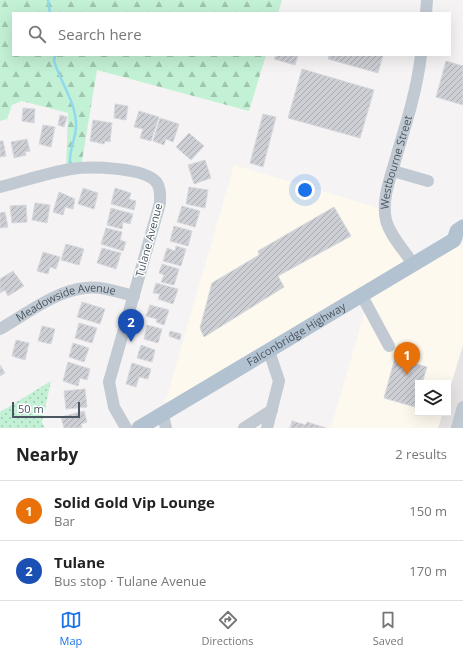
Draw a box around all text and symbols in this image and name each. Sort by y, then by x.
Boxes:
search box [12,12,451,56]
icon: search [26,23,48,45]
text: Search here [58,24,142,44]
street label: Westbourne Street [377,114,415,210]
your location [295,180,315,200]
street label: Tulane Avenue [131,201,166,278]
street label: Meadowside Avenue [13,280,118,325]
street label: Falconbridge Highway [244,298,349,369]
pin: 2 [118,309,144,342]
pin: 1 [394,342,420,375]
map controls [415,380,451,416]
button: layers [415,380,451,416]
scale bar [12,400,80,419]
text: 50 m [18,401,44,416]
text: Nearby [16,443,78,466]
text: 2 results [395,445,447,463]
text: Solid Gold Vip Lounge [54,492,215,512]
text: 1 [25,502,33,520]
text: 150 m [409,502,447,520]
text: Bar [54,512,75,530]
text: Tulane [54,552,105,572]
text: 2 [25,562,33,580]
text: 170 m [409,562,447,580]
text: Bus stop · Tulane Avenue [54,572,206,590]
tab: Map [60,609,82,648]
tab: Directions [202,609,254,648]
tab: Saved [373,609,403,648]

